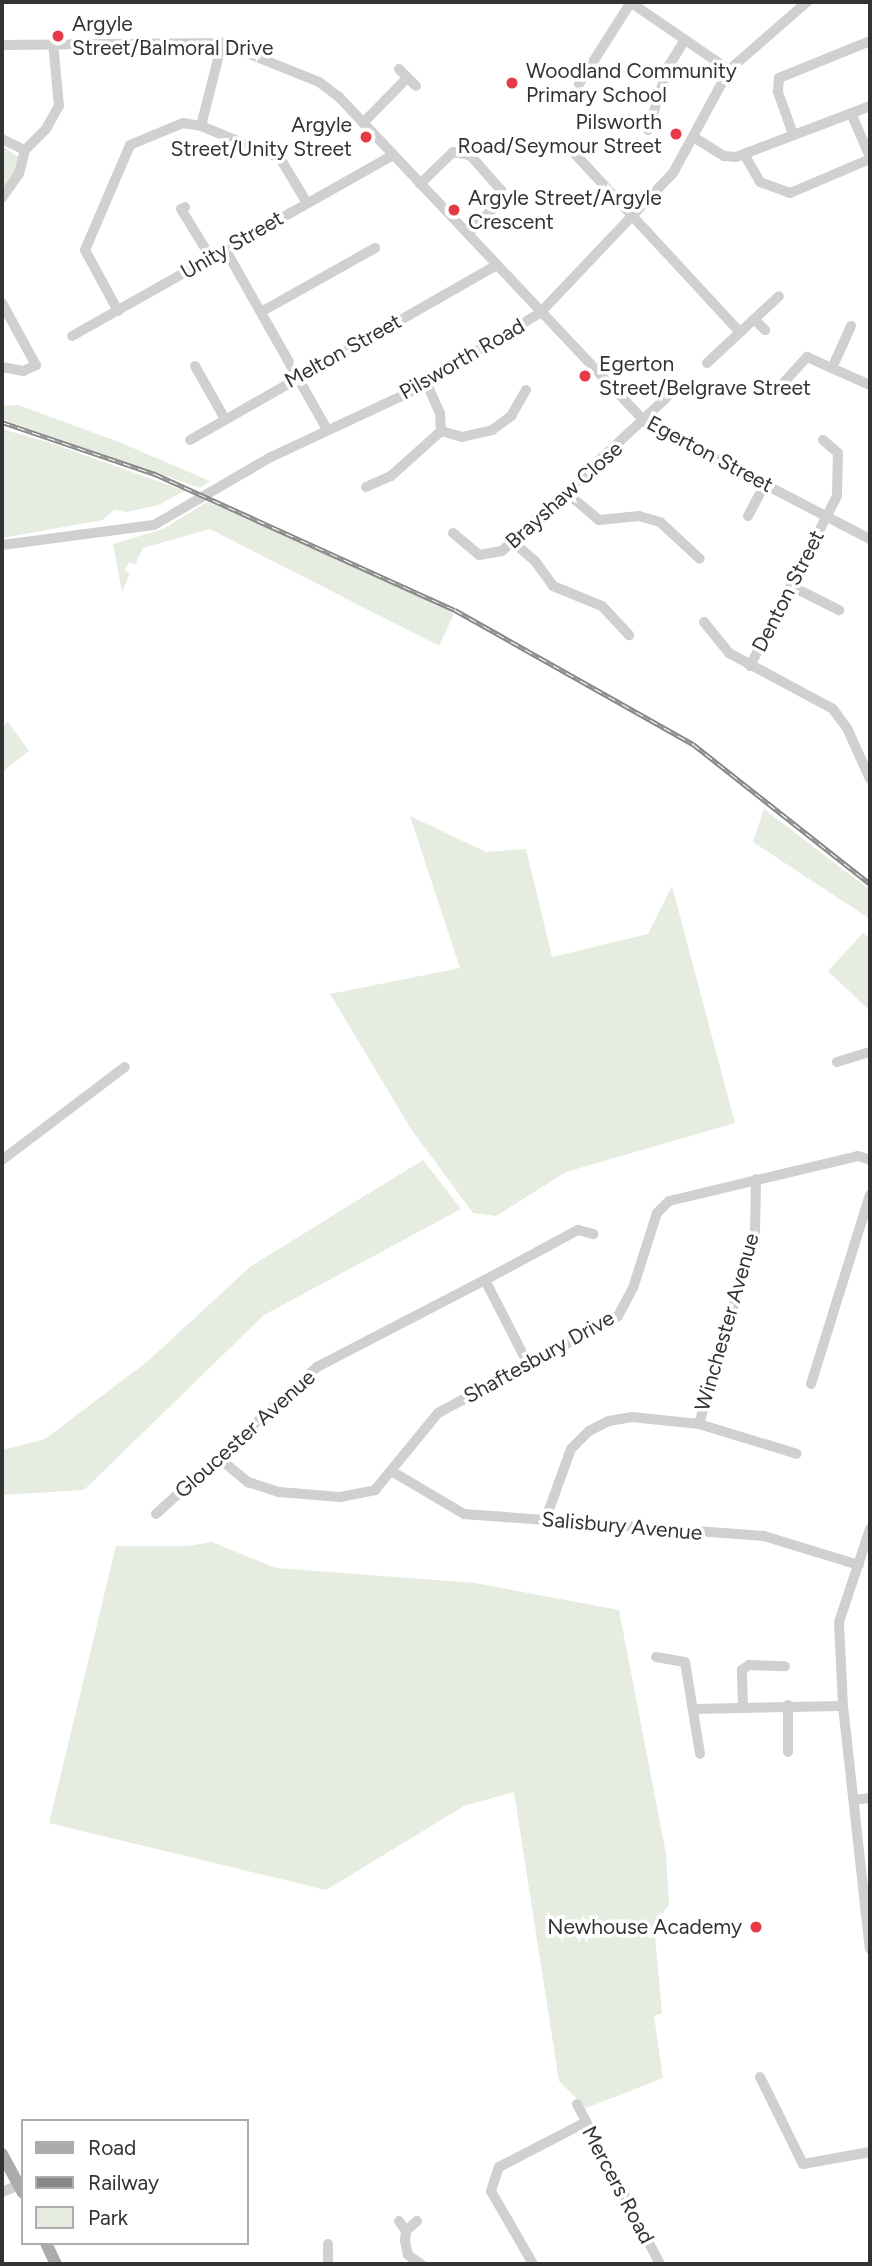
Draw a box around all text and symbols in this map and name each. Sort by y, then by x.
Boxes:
place label: Argyle Street/Balmoral Drive [72,11,273,61]
marker: Argyle Street/Balmoral Drive [50,28,66,44]
place label: Woodland Community Primary School [526,58,737,108]
marker: Woodland Community Primary School [504,75,520,91]
place label: Pilsworth Road/Seymour Street [458,109,662,159]
place label: Argyle Street/Unity Street [171,112,352,162]
marker: Pilsworth Road/Seymour Street [668,126,684,142]
marker: Argyle Street/Unity Street [358,129,374,145]
place label: Argyle Street/Argyle Crescent [468,185,662,235]
marker: Argyle Street/Argyle Crescent [446,202,462,218]
street label: Unity Street [176,205,288,285]
street label: Melton Street [280,309,406,393]
street label: Pilsworth Road [395,313,529,405]
place label: Egerton Street/Belgrave Street [599,351,811,401]
marker: Egerton Street/Belgrave Street [577,368,593,384]
street label: Egerton Street [643,410,777,498]
street label: Brayshaw Close [500,436,628,554]
street label: Denton Street [746,526,830,656]
street label: Winchester Avenue [690,1230,764,1414]
street label: Shaftesbury Drive [459,1305,619,1409]
street label: Gloucester Avenue [170,1365,320,1503]
street label: Salisbury Avenue [541,1506,703,1546]
place label: Newhouse Academy [547,1914,742,1940]
marker: Newhouse Academy [748,1919,764,1935]
legend [21,2119,248,2245]
street label: Mercers Road [576,2122,660,2248]
text: Road [88,2135,136,2160]
text: Railway [88,2170,159,2195]
text: Park [88,2205,128,2230]

